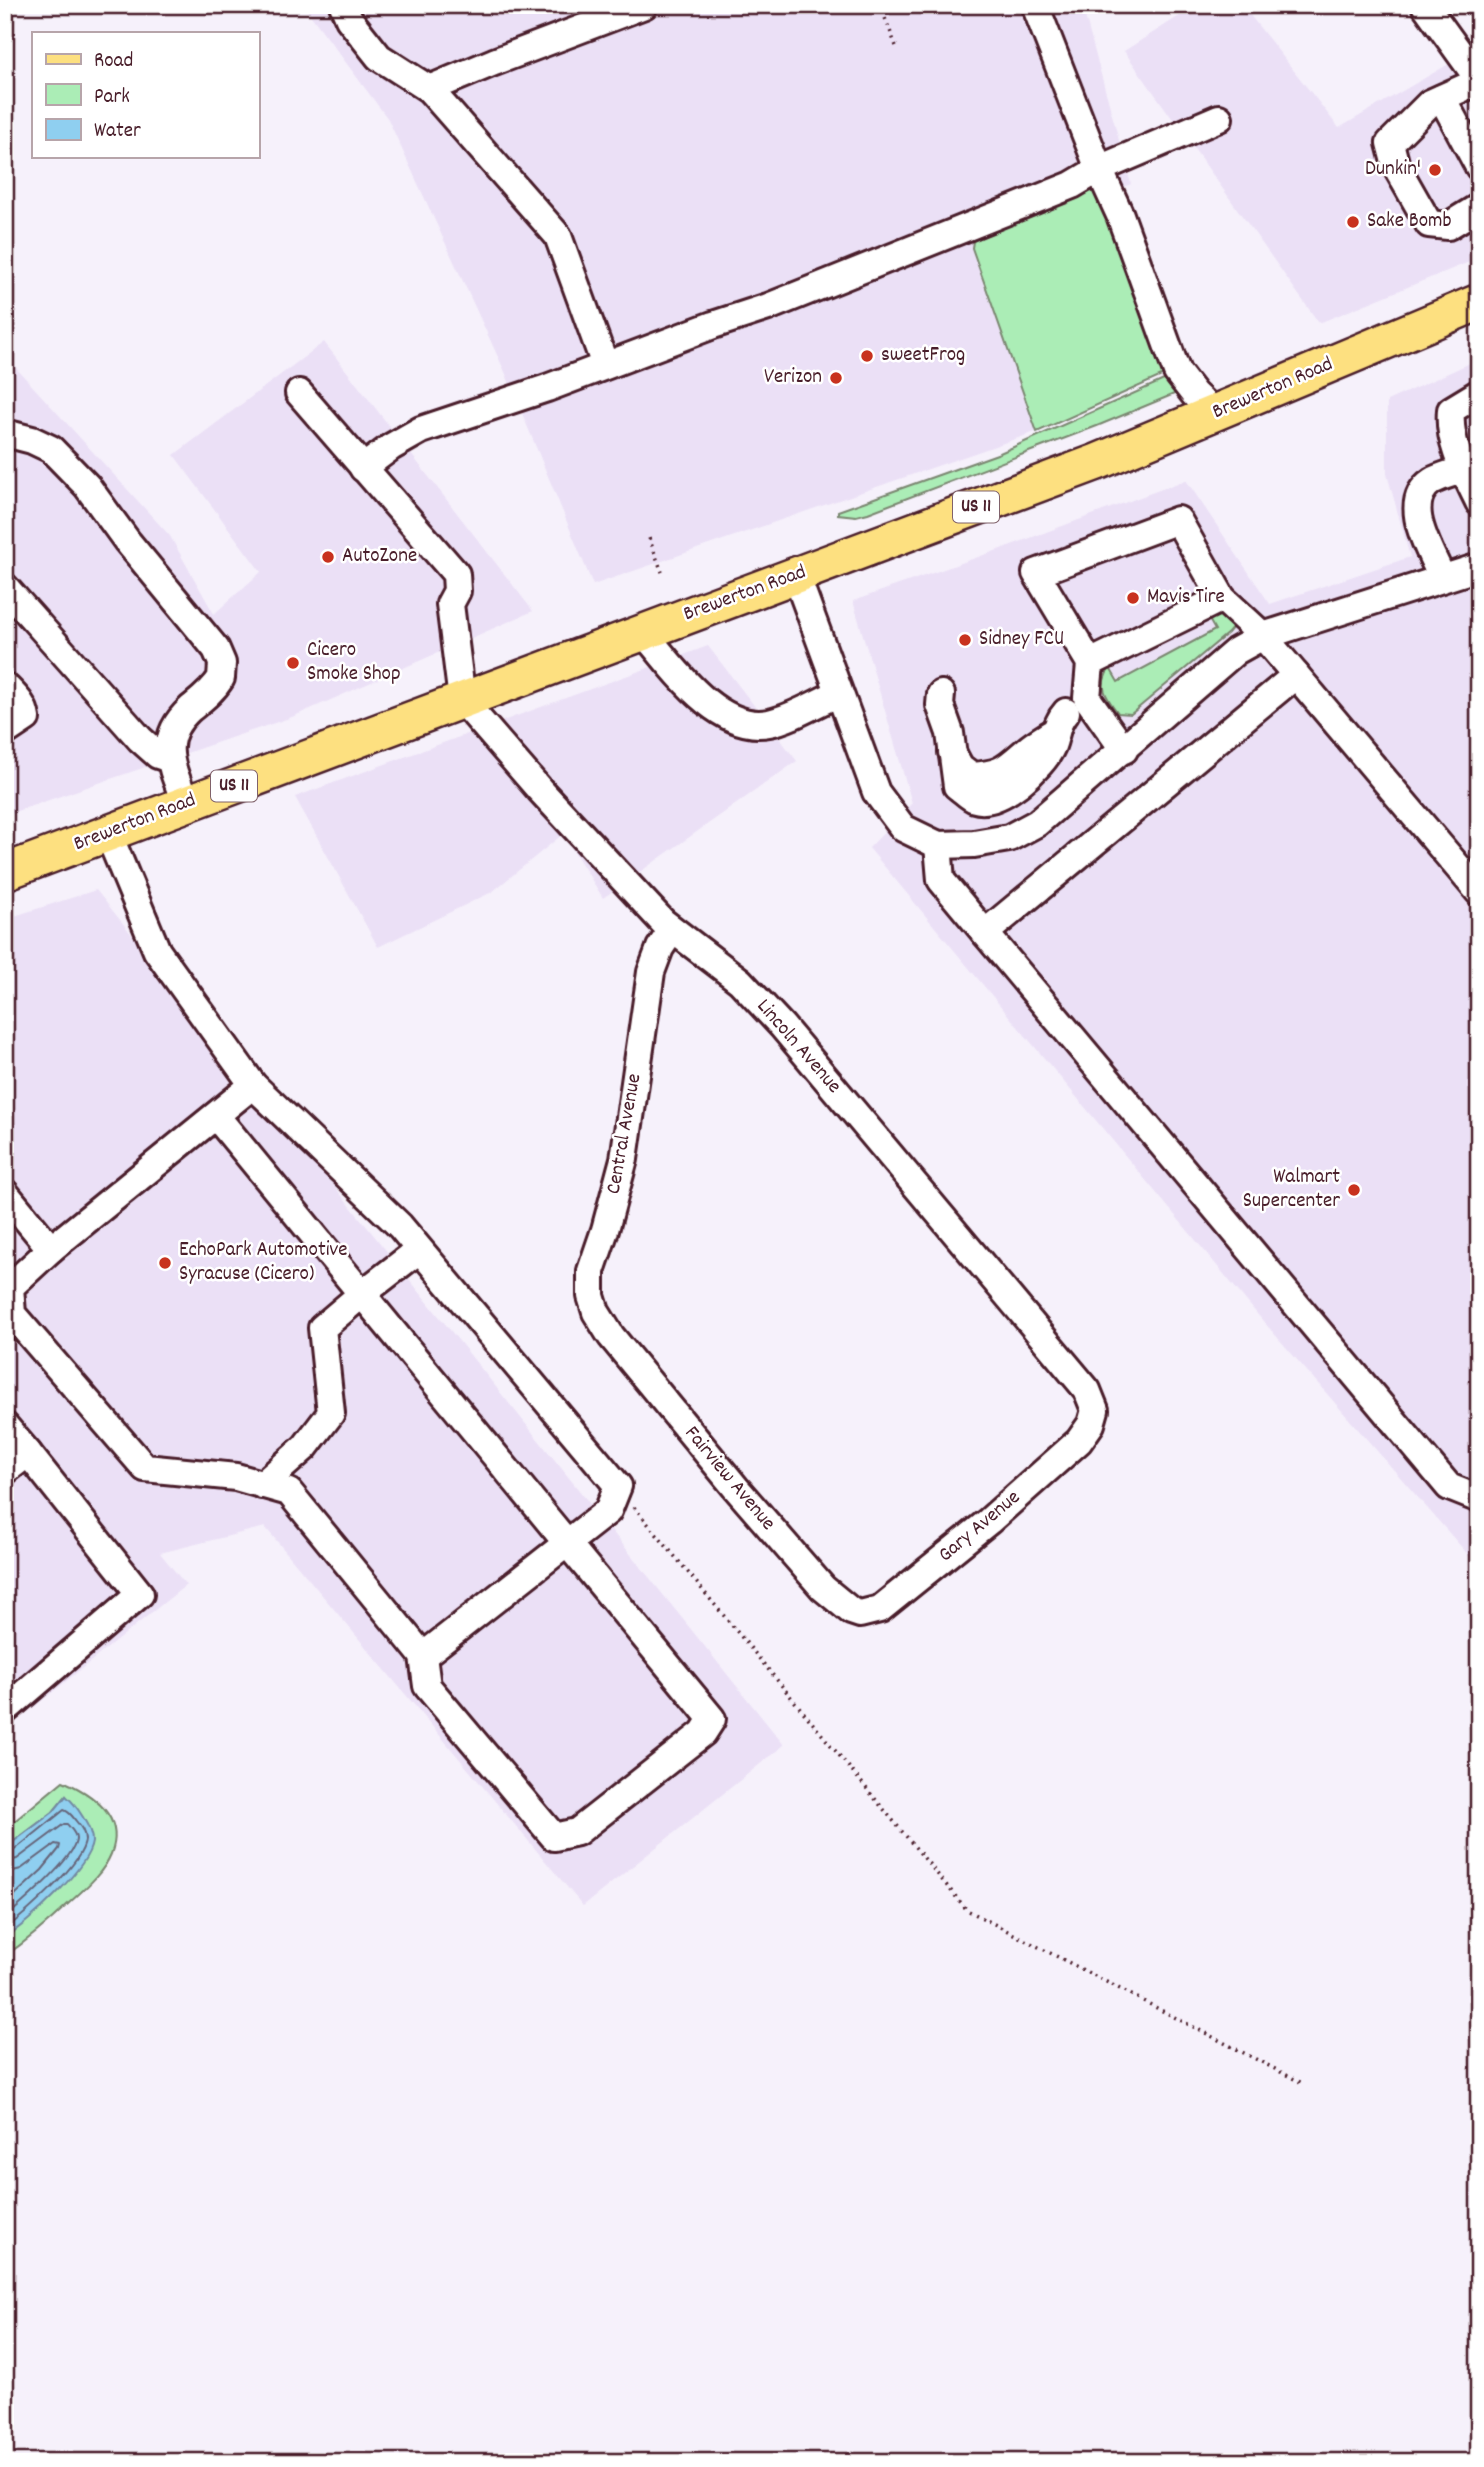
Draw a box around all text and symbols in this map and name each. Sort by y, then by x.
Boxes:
legend [32,32,259,158]
text: Road [94,47,133,77]
text: Park [94,83,130,113]
text: Water [94,117,141,147]
place label: Dunkin' [1365,155,1421,185]
marker: Dunkin' [1427,162,1443,178]
place label: Sake Bomb [1367,207,1452,237]
marker: Sake Bomb [1345,214,1361,230]
place label: sweetFrog [881,341,965,371]
marker: sweetFrog [859,348,875,364]
street label: Brewerton Road [1208,350,1338,428]
place label: Verizon [764,363,822,393]
marker: Verizon [828,370,844,386]
road number: US 11 [953,492,999,522]
place label: AutoZone [342,542,417,572]
marker: AutoZone [320,549,336,565]
street label: Brewerton Road [680,558,810,630]
place label: Mavis Tire [1147,583,1225,613]
marker: Mavis Tire [1125,590,1141,606]
place label: Sidney FCU [979,625,1064,655]
marker: Sidney FCU [957,632,973,648]
place label: Cicero Smoke Shop [307,636,401,690]
marker: Cicero Smoke Shop [285,655,301,671]
road number: US 11 [211,771,257,802]
street label: Brewerton Road [70,786,200,860]
street label: Lincoln Avenue [748,993,848,1101]
street label: Central Avenue [600,1071,650,1197]
place label: Walmart Supercenter [1243,1163,1340,1217]
marker: Walmart Supercenter [1346,1182,1362,1198]
place label: EchoPark Automotive Syracuse (Cicero) [179,1236,348,1290]
marker: EchoPark Automotive Syracuse (Cicero) [157,1255,173,1271]
street label: Fairview Avenue [676,1420,782,1538]
street label: Gary Avenue [932,1484,1028,1570]

